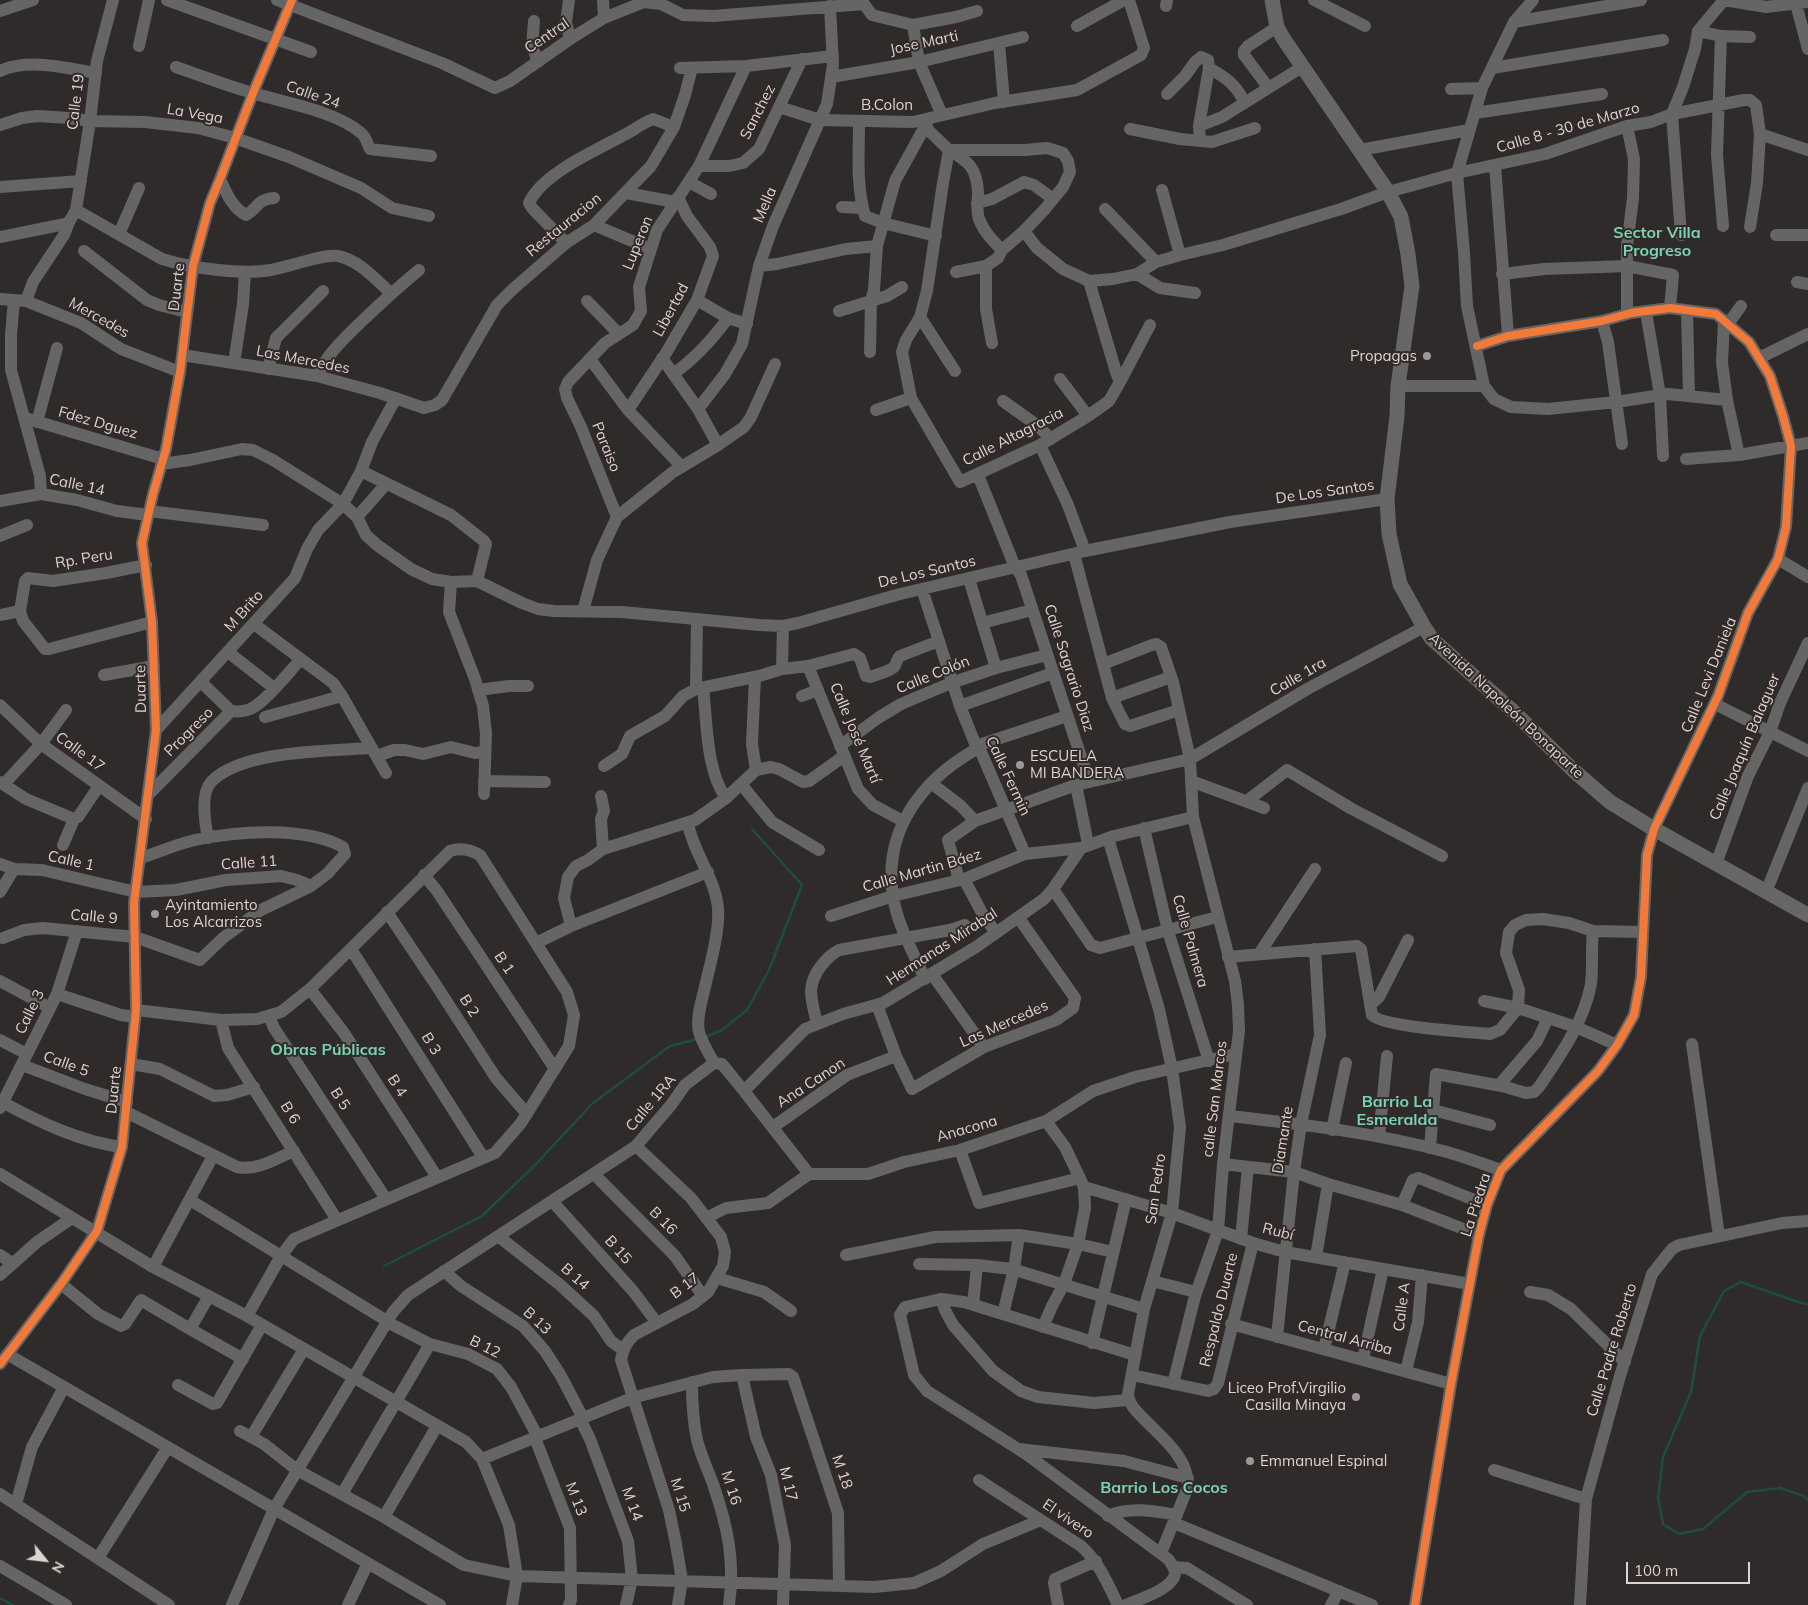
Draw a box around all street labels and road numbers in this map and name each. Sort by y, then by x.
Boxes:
street label: Central [521,15,573,57]
street label: Jose Marti [888,27,960,59]
street label: Calle 19 [64,73,88,131]
street label: Calle 24 [283,77,343,113]
street label: Sanchez [737,82,779,142]
street label: B.Colon [861,96,913,114]
street label: Calle 8 - 30 de Marzo [1494,99,1642,157]
street label: La Vega [165,100,225,128]
street label: Mella [749,184,781,226]
street label: Restauracion [523,189,605,261]
street label: Luperon [619,213,657,273]
street label: Duarte [165,262,189,312]
street label: Libertad [649,280,693,340]
street label: Mercedes [66,294,132,342]
street label: Las Mercedes [255,342,351,378]
street label: Fdez Dguez [56,403,140,443]
street label: Calle Altagracia [960,404,1066,470]
street label: Paraiso [588,419,624,475]
street label: Calle 14 [48,470,106,500]
street label: De Los Santos [1274,476,1376,508]
street label: Rp. Peru [54,546,114,572]
street label: De Los Santos [876,552,978,592]
street label: M Brito [221,586,267,636]
street label: Calle Sagrario Diaz [1040,602,1098,734]
street label: Calle Levi Daniela [1678,615,1740,735]
street label: Avenida Napoleón Bonaparte [1425,629,1587,783]
street label: Calle Colón [894,652,972,698]
street label: Calle 1ra [1267,654,1329,700]
street label: Duarte [132,665,150,713]
street label: Calle Joaquín Balaguer [1706,671,1784,823]
street label: Calle José Martí [826,680,884,786]
street label: Progreso [161,704,217,760]
street label: Calle 17 [52,728,108,776]
street label: Calle Fermin [982,733,1034,819]
street label: Calle Martin Báez [861,845,983,897]
street label: Calle 1 [46,847,96,875]
street label: Calle 11 [220,852,278,874]
street label: Calle Palmera [1168,892,1212,990]
street label: Hermanas Mirabal [883,904,1001,990]
street label: Calle 9 [70,906,118,928]
street label: B 1 [490,948,518,978]
street label: Calle 3 [12,987,48,1037]
street label: B 2 [455,991,483,1021]
street label: Las Mercedes [957,996,1051,1052]
street label: B 3 [417,1029,445,1059]
street label: calle San Marcos [1199,1040,1231,1158]
street label: Calle 5 [41,1047,91,1081]
street label: Ana Canon [773,1054,849,1112]
street label: Duarte [103,1065,125,1115]
street label: B 4 [383,1071,411,1101]
street label: Calle 1RA [622,1071,680,1135]
street label: B 5 [326,1084,354,1114]
street label: B 6 [276,1098,304,1128]
street label: Diamante [1269,1105,1297,1175]
street label: Anacona [935,1112,999,1146]
street label: San Pedro [1142,1152,1170,1226]
street label: La Piedra [1457,1171,1495,1239]
street label: B 16 [645,1203,681,1239]
street label: Rubí [1260,1219,1296,1245]
street label: B 15 [601,1232,635,1268]
street label: Respaldo Duarte [1196,1251,1242,1369]
street label: B 14 [557,1260,593,1294]
street label: B 17 [667,1269,703,1303]
street label: Calle A [1390,1281,1414,1333]
street label: Calle Padre Roberto [1583,1281,1641,1419]
street label: B 13 [519,1303,555,1339]
street label: Central Arriba [1296,1317,1394,1359]
street label: B 12 [467,1332,503,1362]
street label: M 18 [828,1453,856,1491]
street label: M 17 [775,1465,801,1503]
street label: M 16 [717,1469,745,1507]
street label: M 15 [666,1476,694,1514]
street label: M 13 [561,1480,591,1518]
street label: M 14 [618,1485,646,1523]
street label: El vivero [1039,1495,1097,1543]

